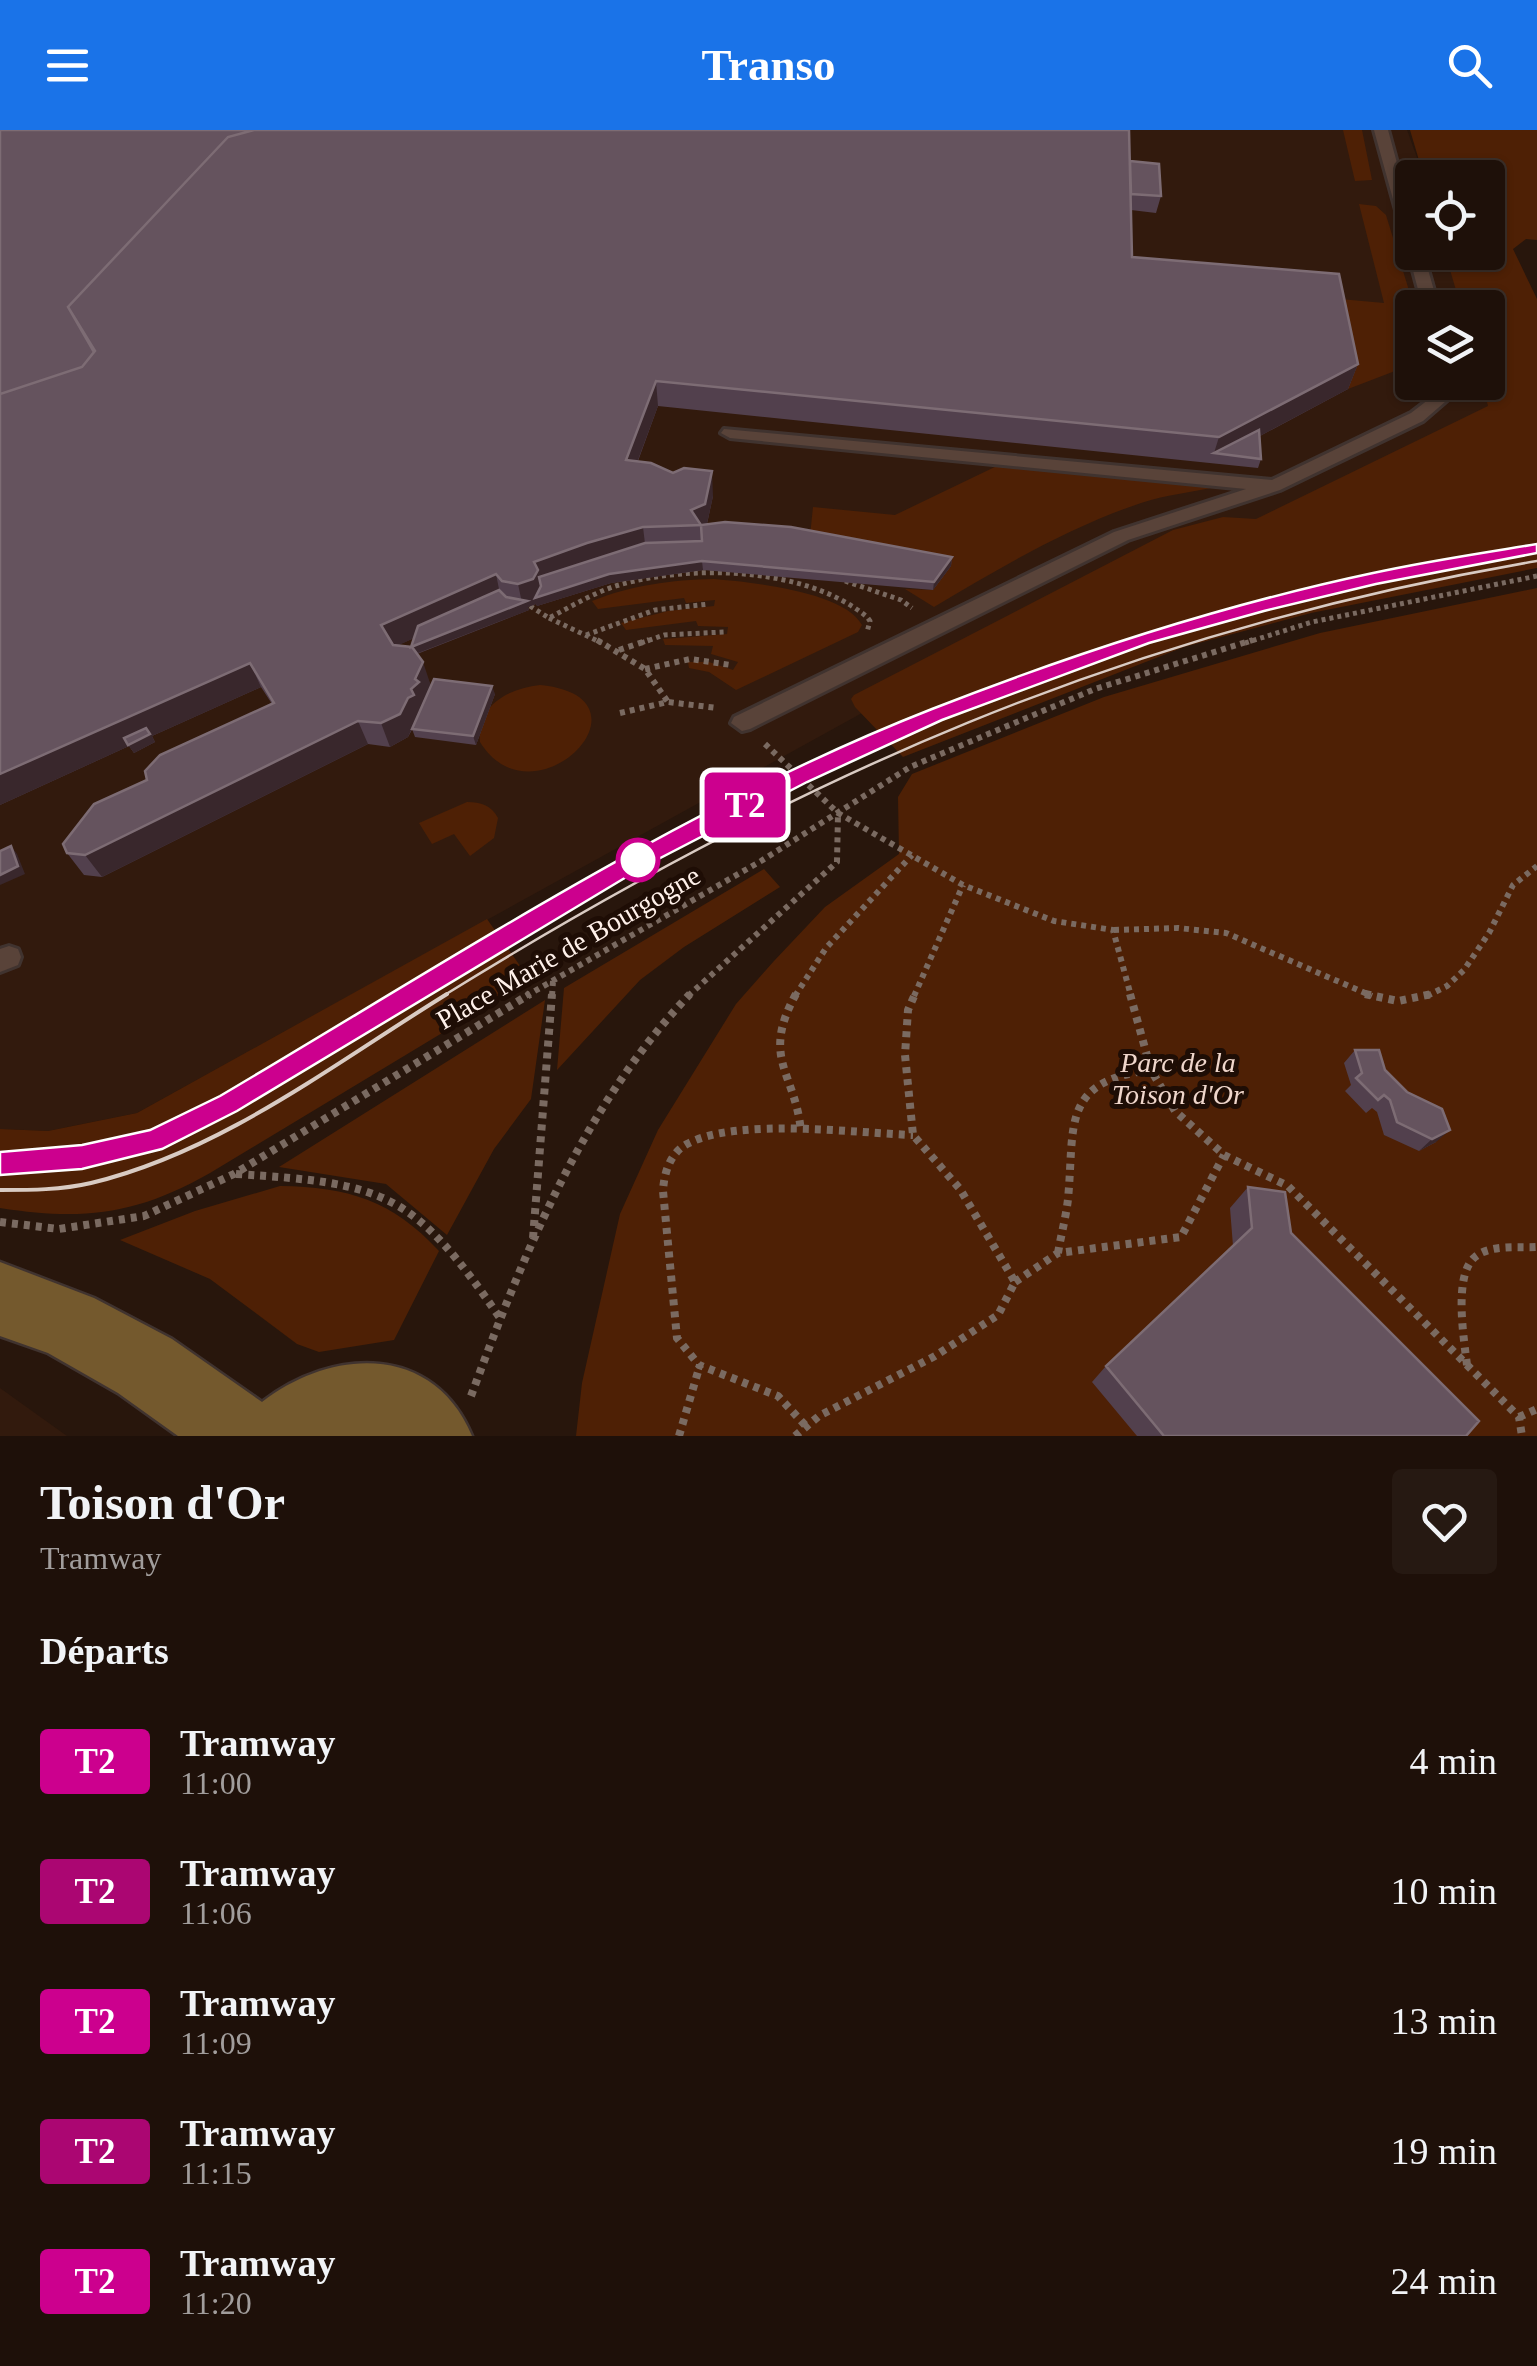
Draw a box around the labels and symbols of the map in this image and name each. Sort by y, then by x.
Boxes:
line badge: T2 [700,772,790,838]
unlabelled marker [617,839,659,881]
street label: Place Marie de Bourgogne [431,859,705,1036]
park label: Parc de la Toison d'Or [1112,1047,1244,1110]

